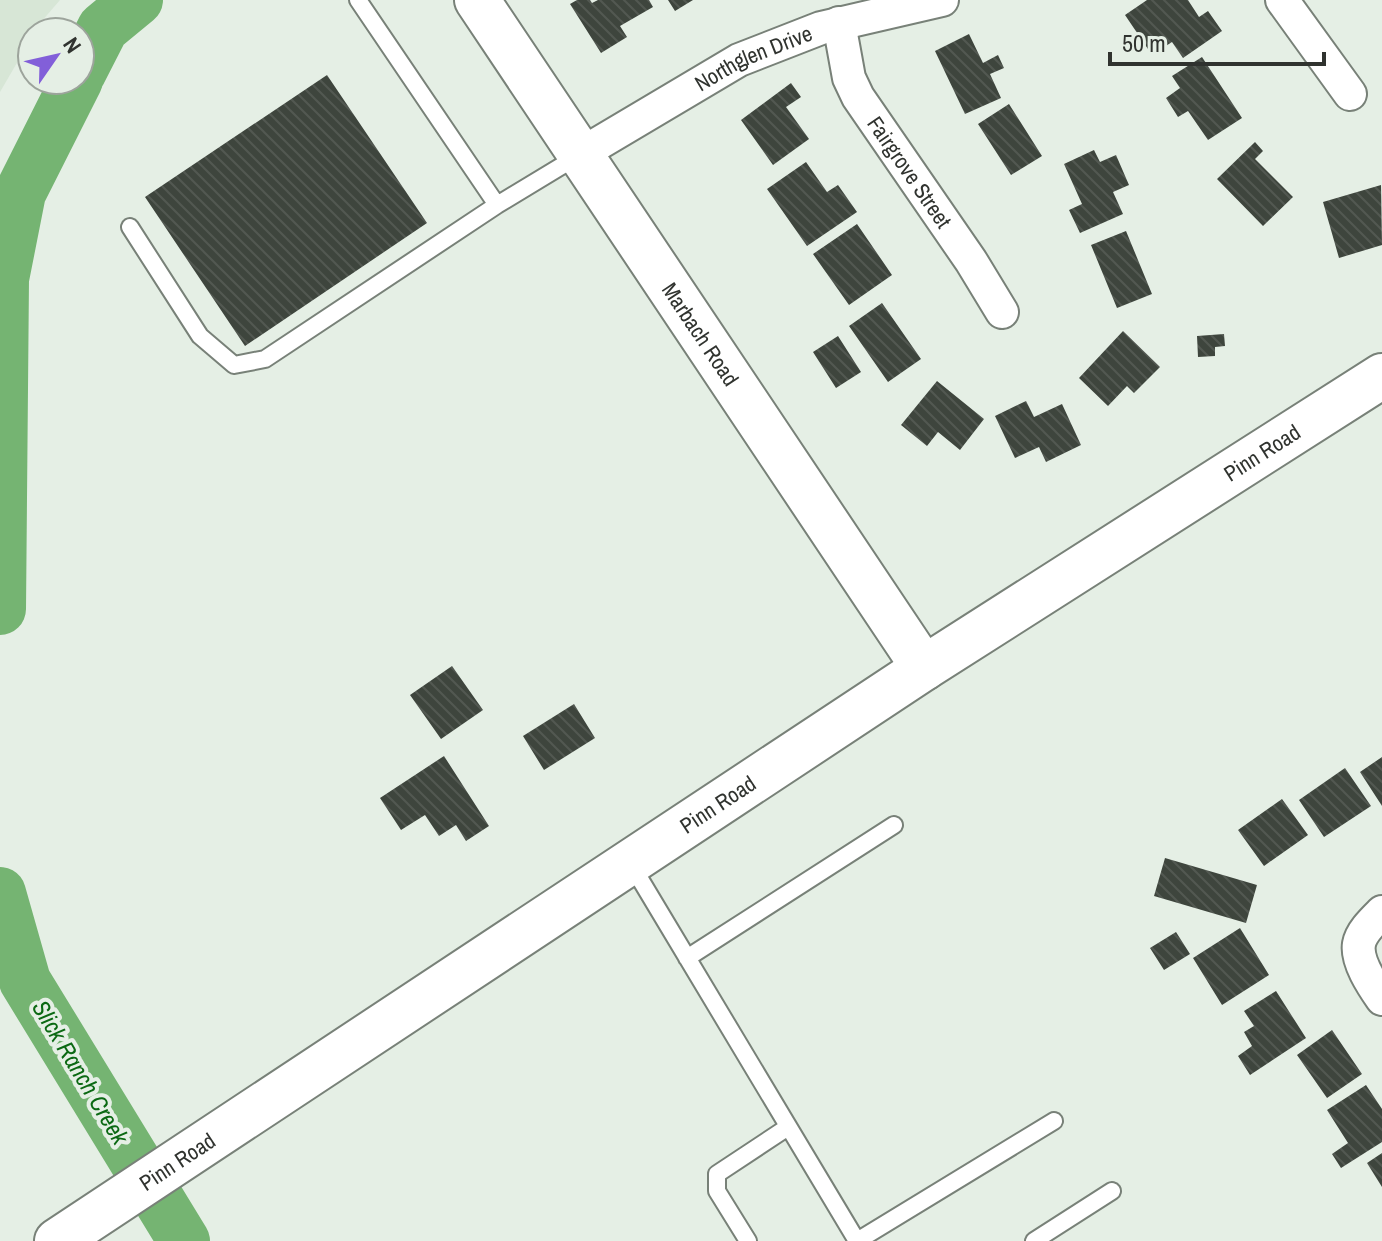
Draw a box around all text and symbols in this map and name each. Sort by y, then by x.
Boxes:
north arrow [16,16,96,96]
scale bar [1110,16,1324,66]
street label: Northglen Drive [689,18,816,98]
text: 50 m [1122,27,1166,59]
text: N [57,31,89,59]
street label: Fairgrove Street [861,110,959,234]
street label: Marbach Road [655,277,746,392]
street label: Pinn Road [1218,417,1306,488]
street label: Pinn Road [674,768,762,840]
water label: Slick Ranch Creek [25,994,137,1151]
street label: Pinn Road [133,1126,221,1198]

